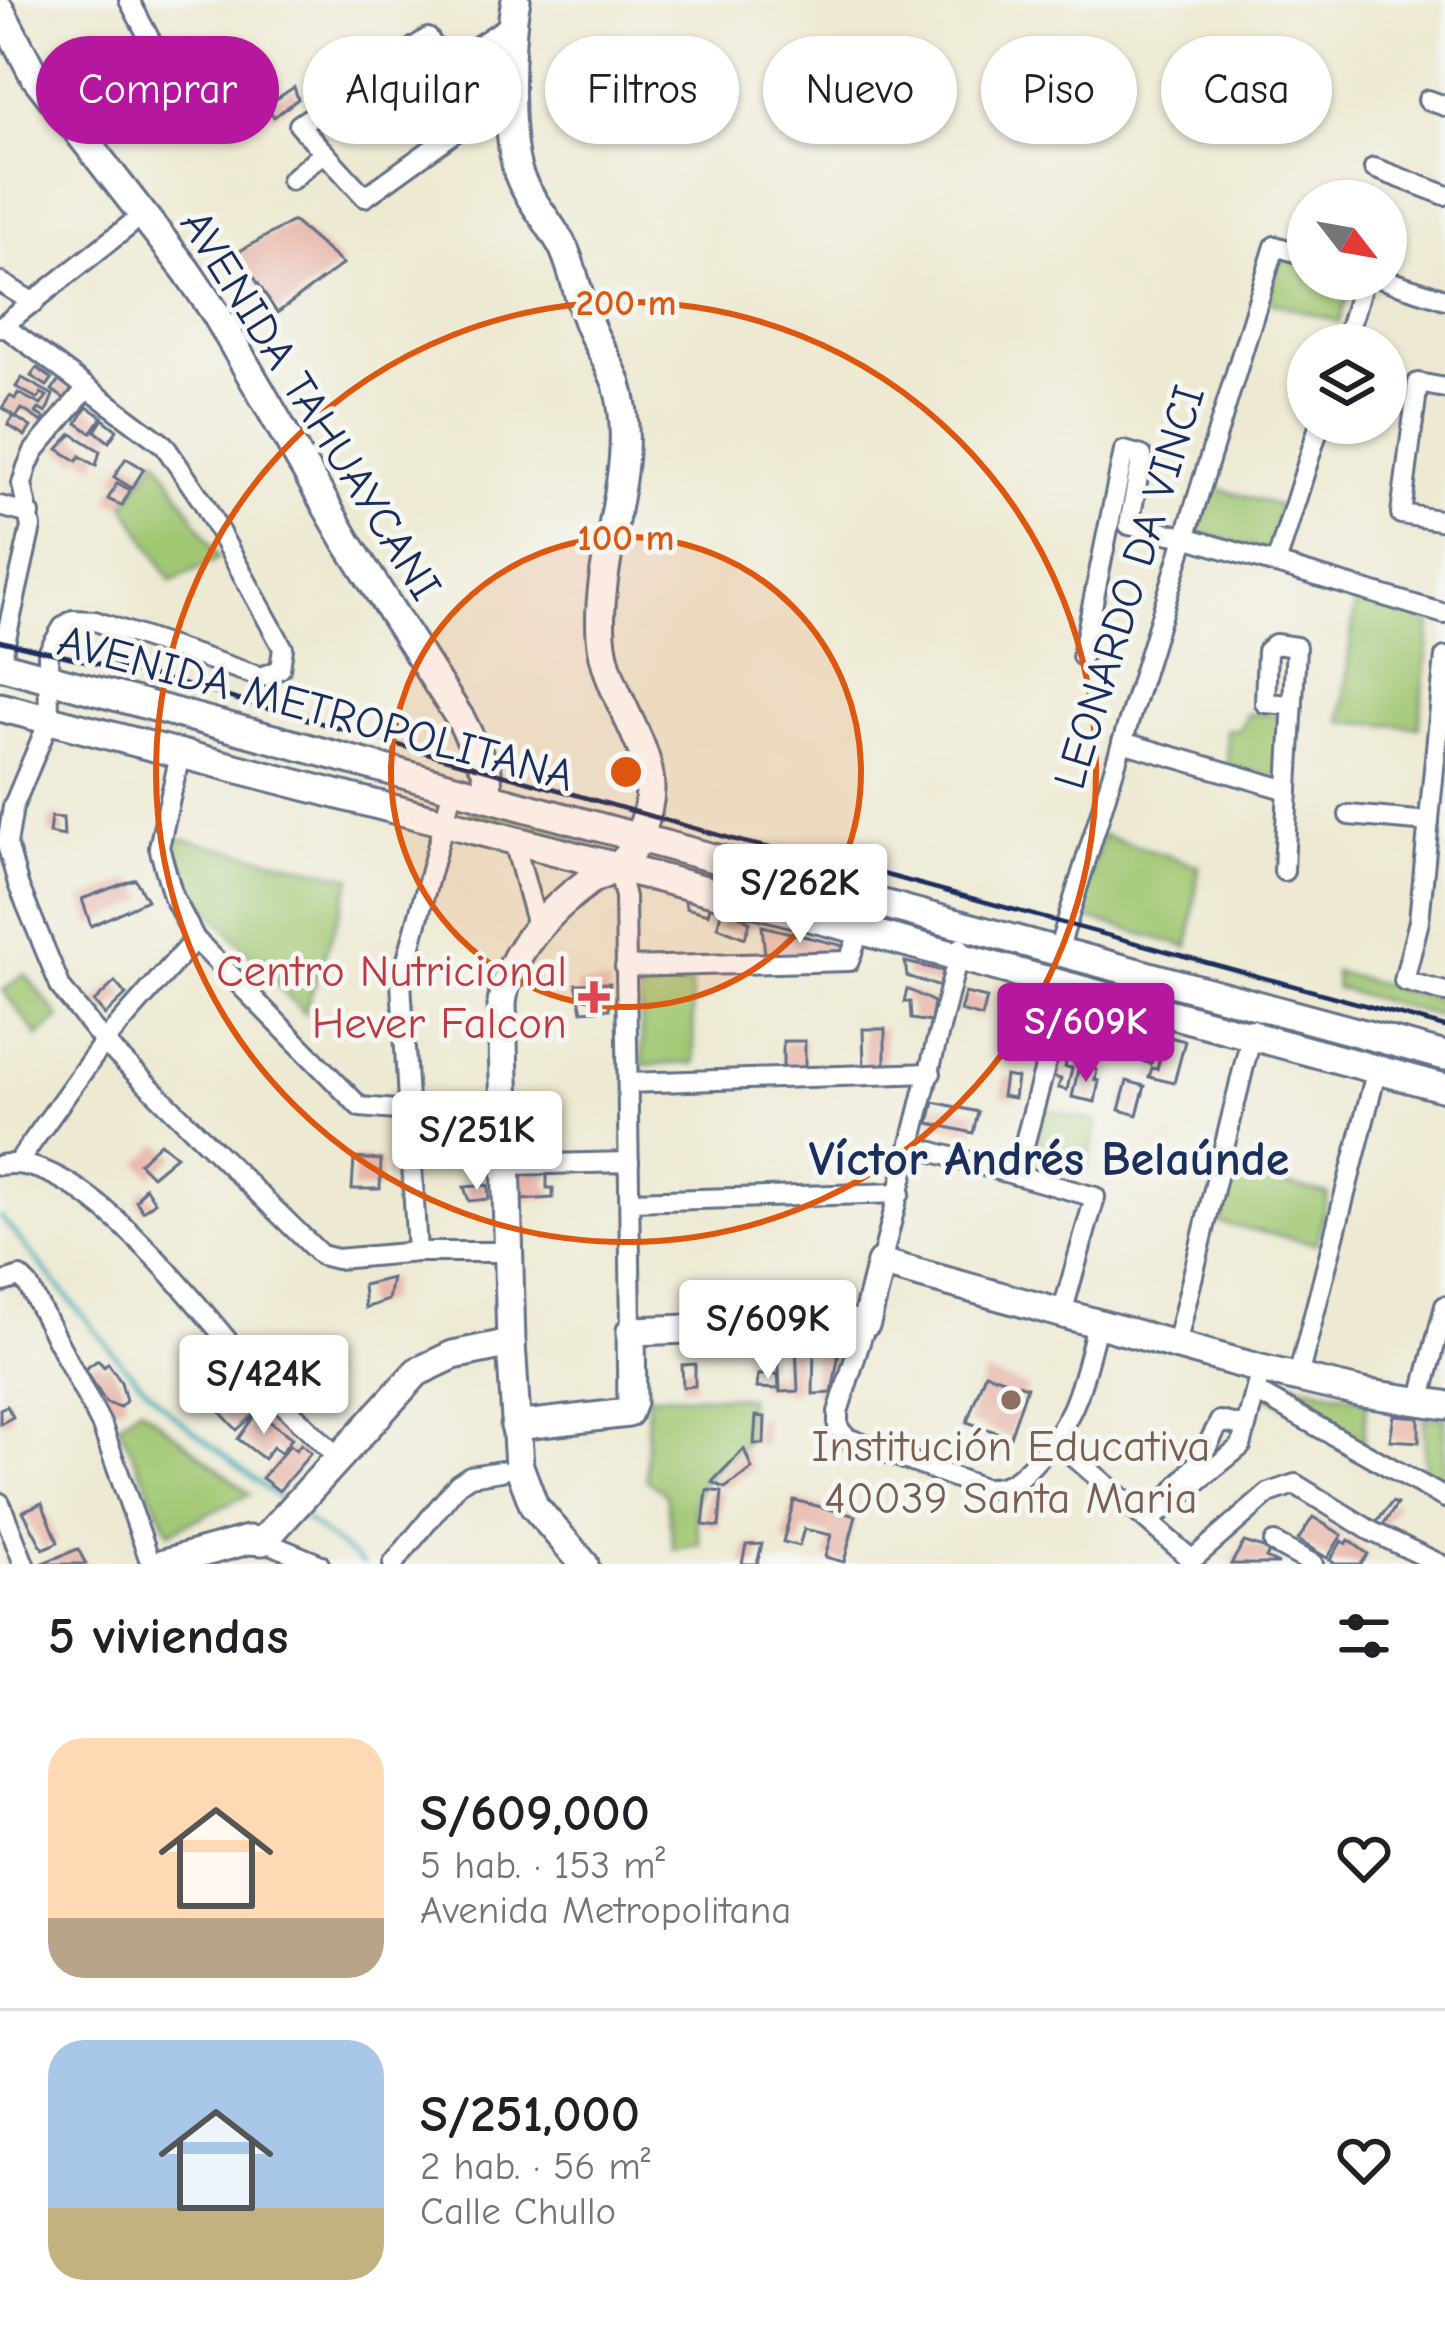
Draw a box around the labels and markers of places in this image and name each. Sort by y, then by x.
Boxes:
centre of rings [605,751,647,793]
pin: S/262K [702,844,898,946]
place label: Centro Nutricional Hever Falcon [216,945,567,1049]
marker: Centro Nutricional Hever Falcon [578,981,610,1013]
pin: S/609K [988,983,1184,1085]
pin: S/251K [379,1091,575,1193]
pin: S/609K [670,1280,866,1382]
pin: S/424K [166,1335,362,1437]
marker: Institución Educativa 40039 Santa Maria [998,1387,1024,1413]
place label: Institución Educativa 40039 Santa Maria [812,1420,1210,1524]

